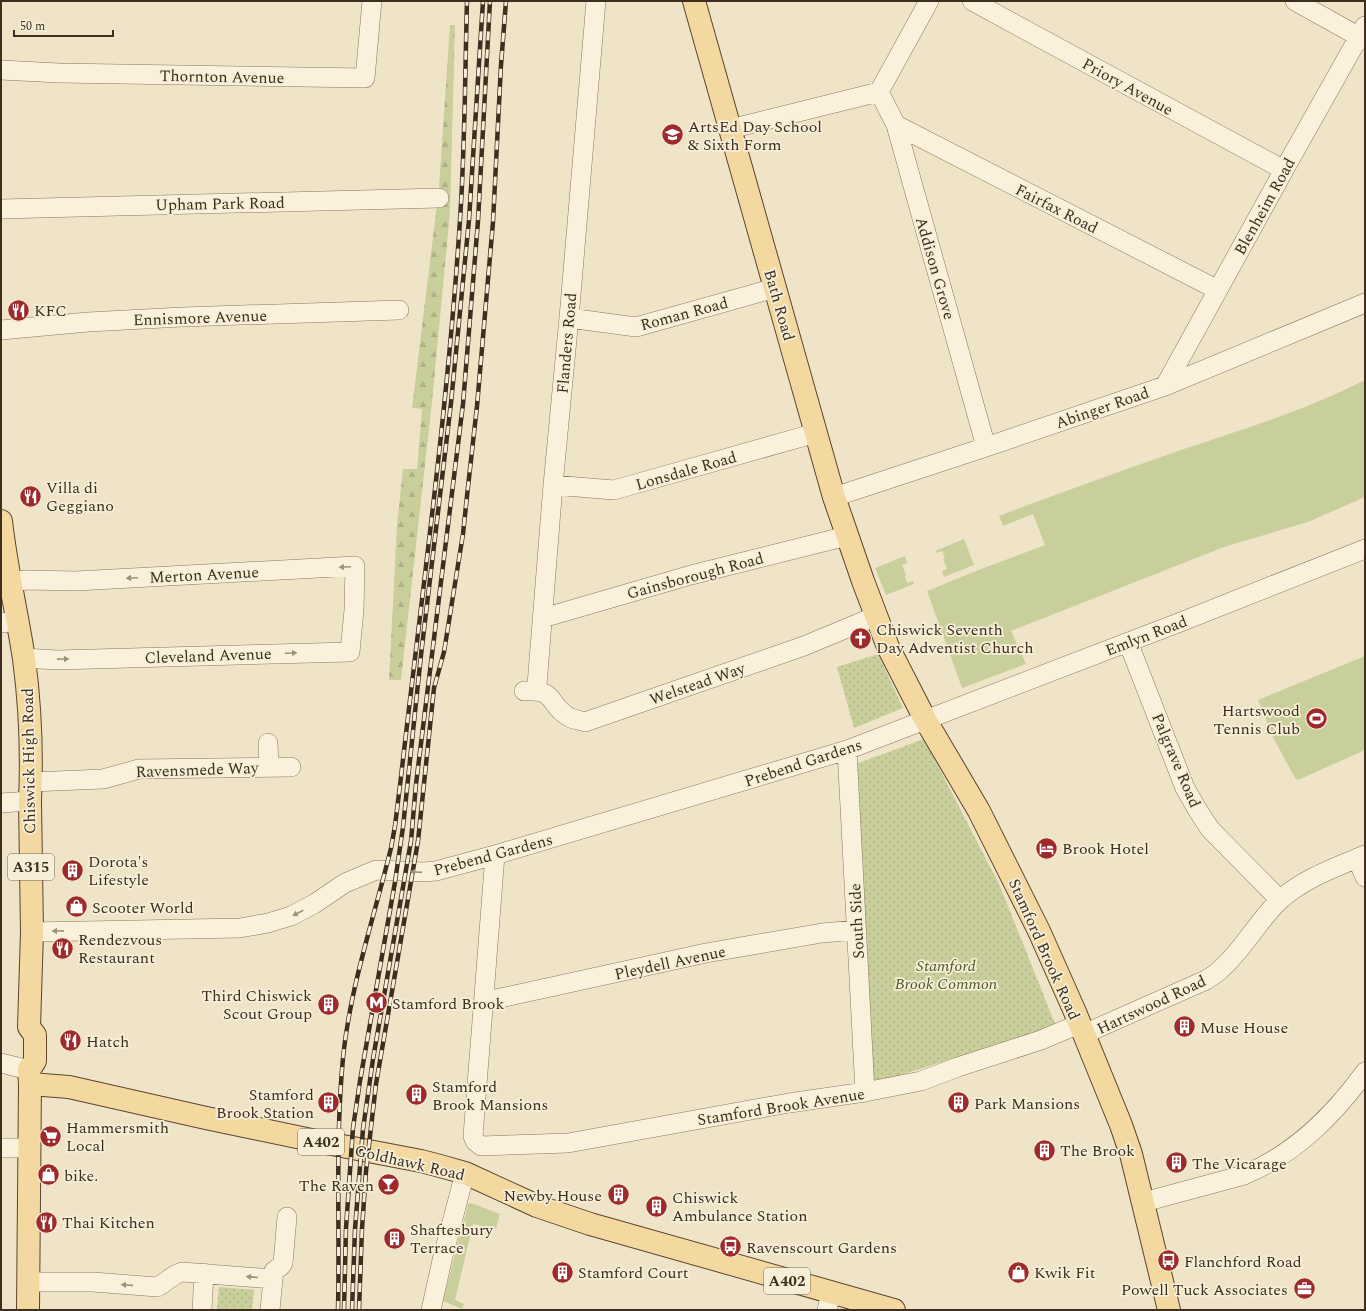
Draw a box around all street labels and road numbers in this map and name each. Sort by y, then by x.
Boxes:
street label: Priory Avenue [1078,52,1177,122]
street label: Thornton Avenue [159,64,285,90]
street label: Blenheim Road [1228,153,1302,260]
street label: Fairfax Road [1011,178,1102,240]
street label: Upham Park Road [155,191,285,217]
street label: Addison Grove [909,214,961,323]
street label: Bath Road [757,267,801,344]
street label: Roman Road [638,291,731,337]
street label: Flanders Road [551,292,583,395]
street label: Ennismore Avenue [133,304,268,332]
street label: Abinger Road [1052,381,1152,435]
street label: Lonsdale Road [633,445,740,497]
street label: Gainsborough Road [624,546,766,606]
street label: Merton Avenue [149,560,260,590]
street label: Emlyn Road [1102,609,1191,663]
street label: Cleveland Avenue [144,642,272,670]
street label: Welstead Way [646,656,750,712]
street label: Chiswick High Road [16,688,42,834]
street label: Palgrave Road [1145,709,1207,811]
street label: Prebend Gardens [741,733,865,793]
street label: Ravensmede Way [135,756,260,784]
street label: Prebend Gardens [431,828,556,882]
road number: A315 [8,854,54,880]
street label: Stamford Brook Road [1002,875,1086,1024]
street label: South Side [843,883,871,959]
street label: Pleydell Avenue [612,939,728,986]
street label: Hartswood Road [1093,969,1210,1041]
street label: Stamford Brook Avenue [696,1082,867,1132]
road number: A402 [298,1129,344,1155]
street label: Goldhawk Road [352,1139,467,1187]
road number: A402 [764,1268,810,1294]

